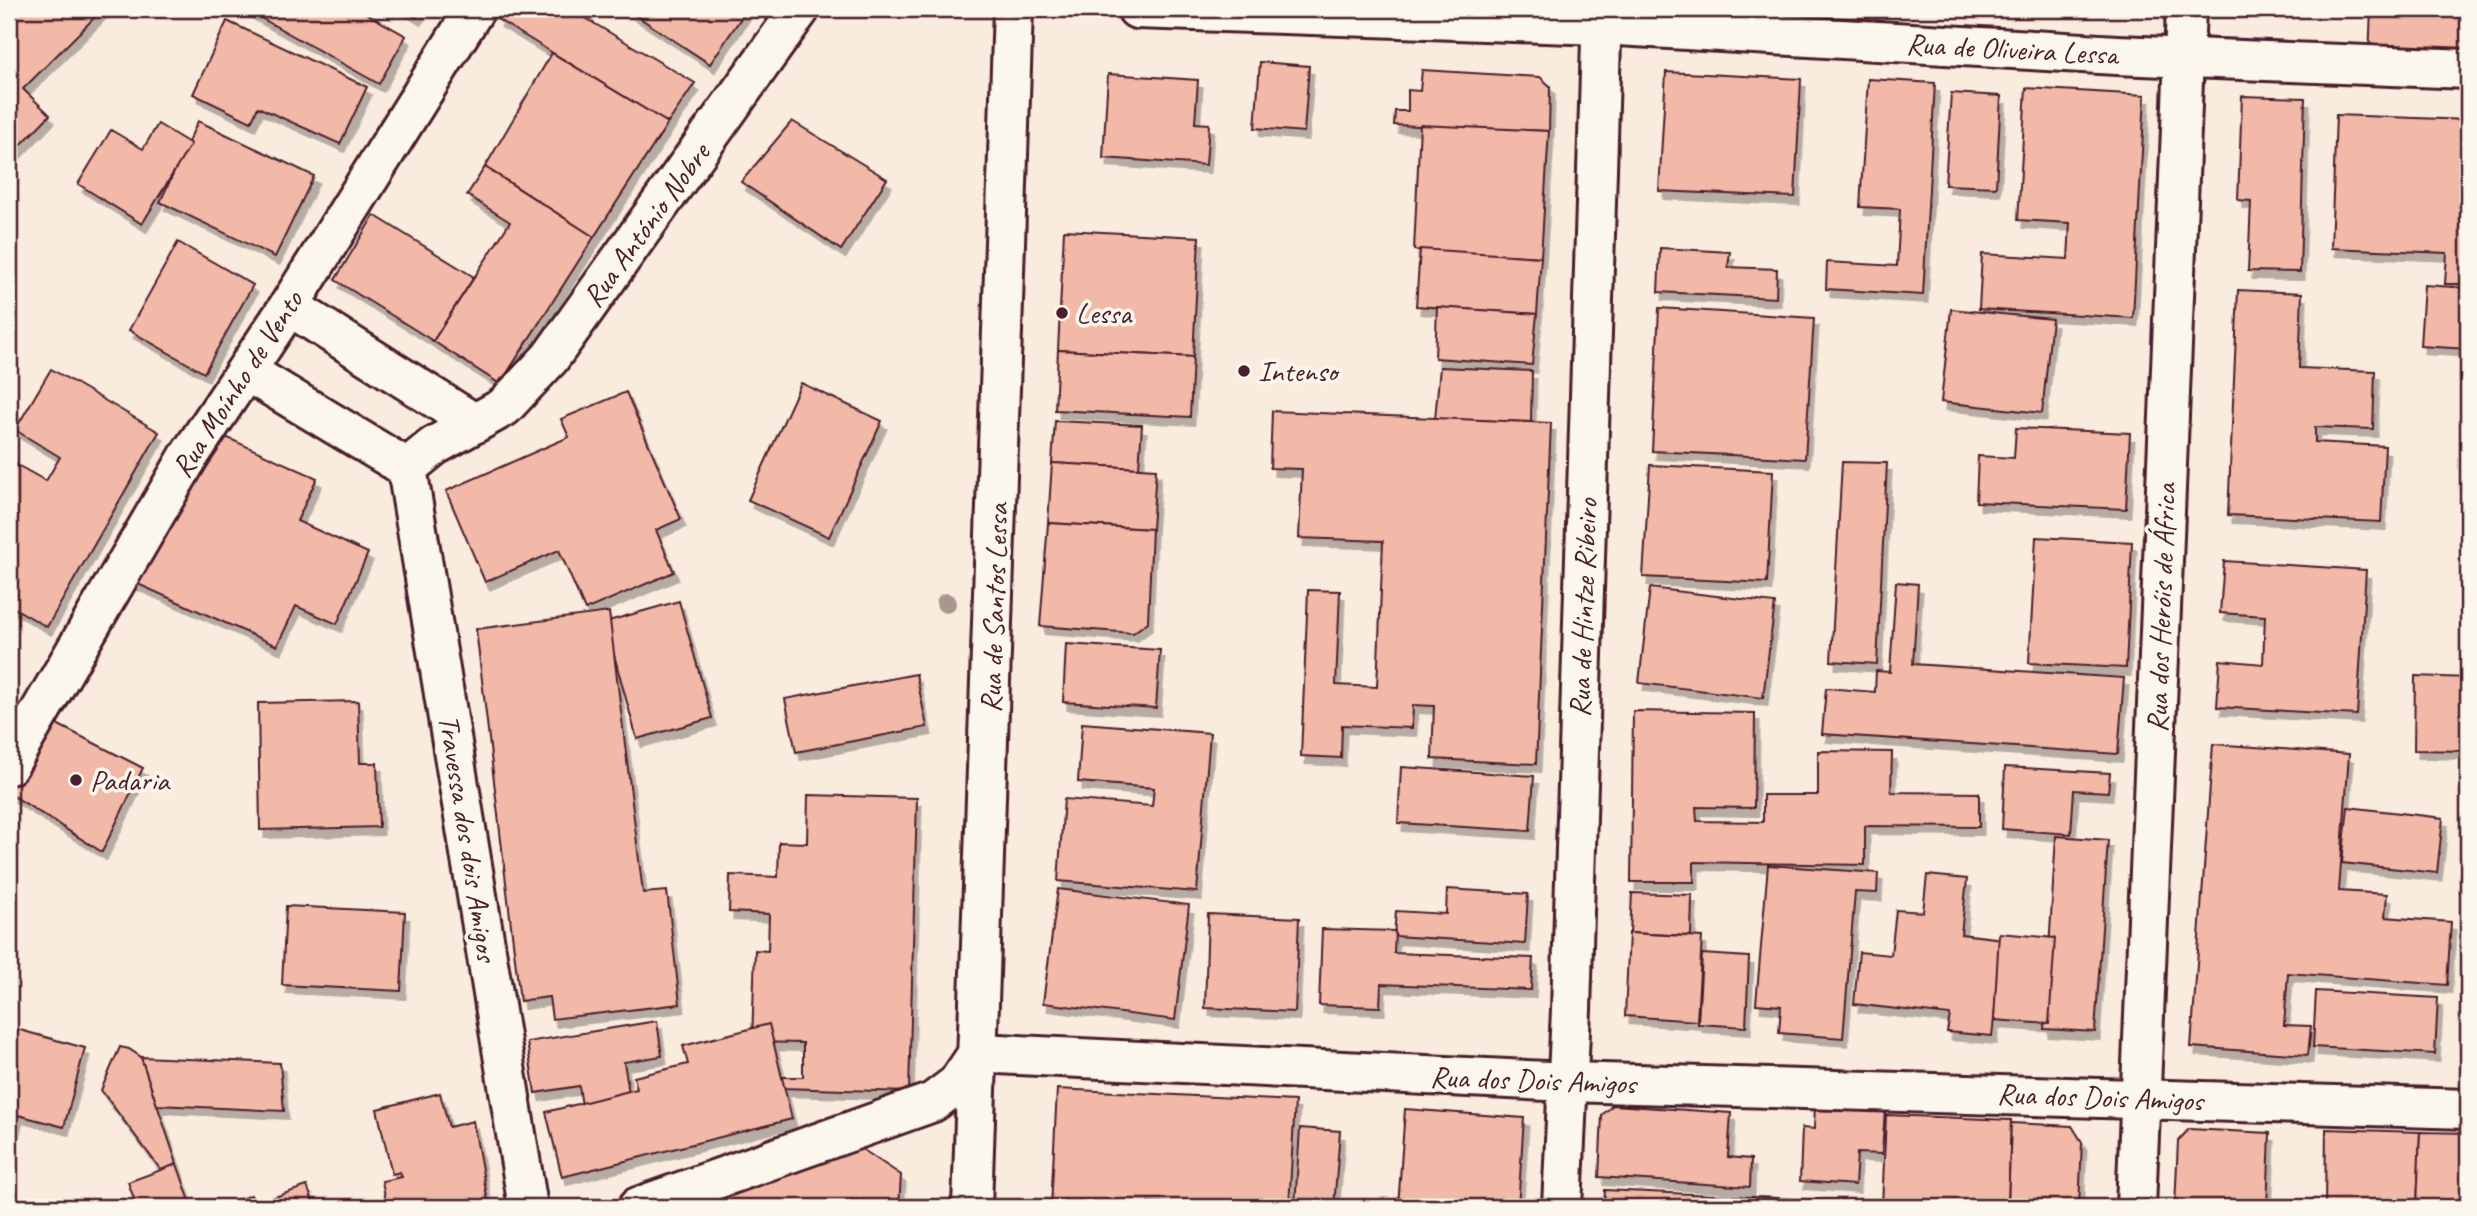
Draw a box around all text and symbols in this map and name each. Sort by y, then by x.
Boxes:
street label: Rua de Oliveira Lessa [1905,24,2121,74]
street label: Rua António Nobre [574,134,720,314]
street label: Rua Moínho de Vento [163,282,312,484]
place label: Lessa [1076,294,1133,332]
marker: Lessa [1054,305,1070,321]
place label: Intenso [1258,352,1341,390]
marker: Intenso [1236,363,1252,379]
street label: Rua dos Heróis de África [2138,481,2184,733]
street label: Rua de Hintze Ribeiro [1560,497,1606,718]
street label: Rua de Santos Lessa [971,501,1017,713]
street label: Travessa dos dois Amigos [430,712,507,967]
place label: Padaria [90,761,171,799]
marker: Padaria [68,772,84,788]
street label: Rua dos Dois Amigos [1430,1057,1639,1103]
street label: Rua dos Dois Amigos [1997,1074,2206,1120]

